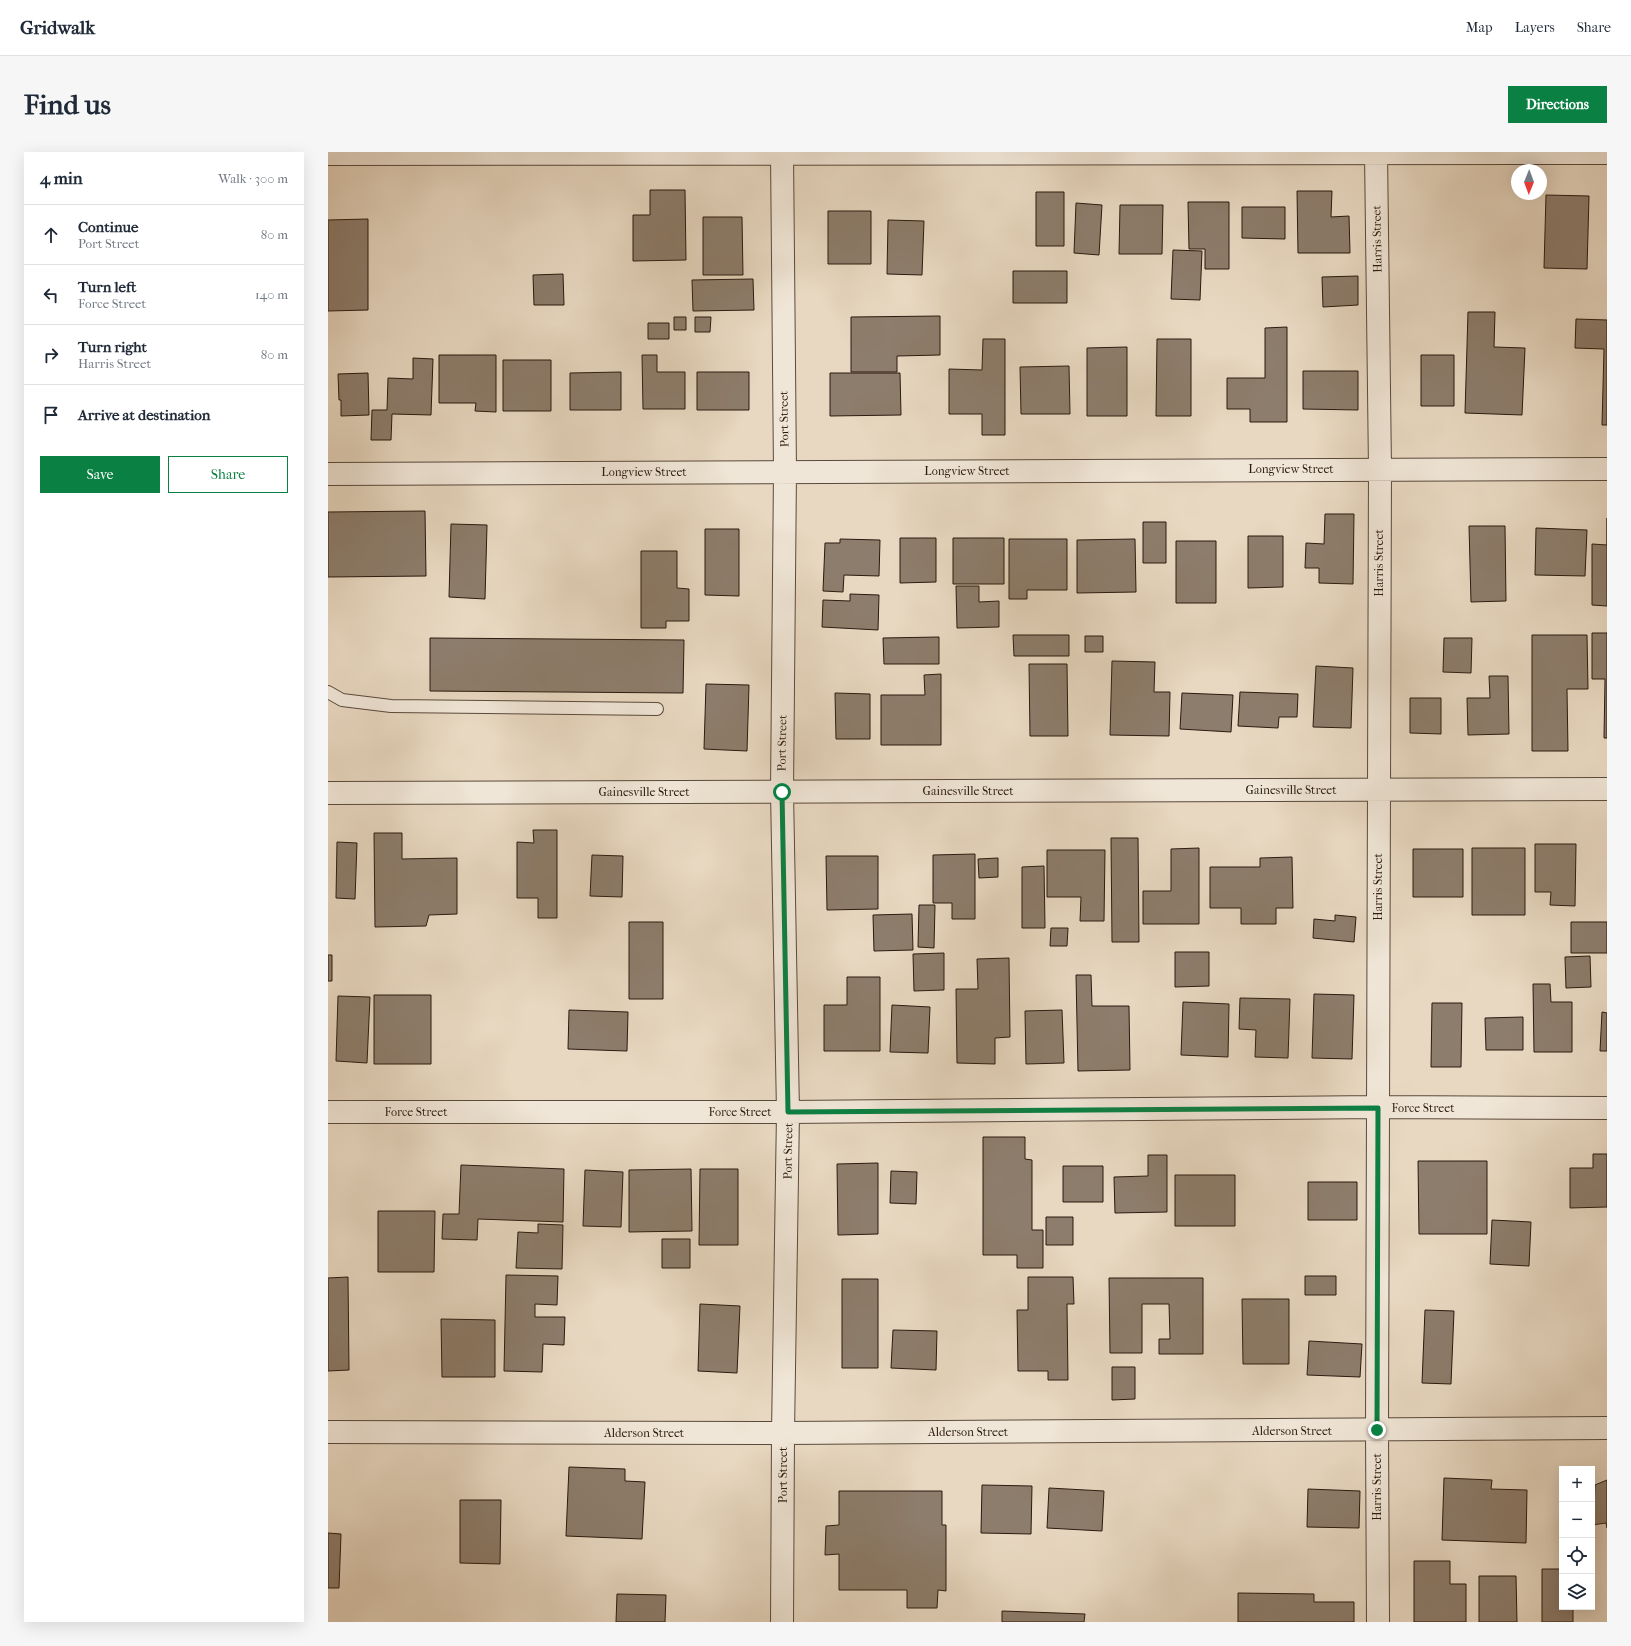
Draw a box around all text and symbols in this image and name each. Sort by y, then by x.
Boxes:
text: Gridwalk [20,17,95,39]
text: Map [1466,19,1493,36]
text: Layers [1515,19,1555,36]
text: Share [1577,19,1611,36]
button: Directions [1508,86,1607,123]
text: Find us [24,88,111,121]
north arrow [1511,164,1547,200]
text: 4 min [40,168,83,188]
text: Walk · 300 m [218,171,288,186]
street label: Harris Street [1369,204,1385,273]
text: Continue [78,218,138,236]
icon: ahead [40,224,62,246]
text: 80 m [261,227,288,242]
text: Port Street [78,236,139,251]
text: Turn left [78,278,136,296]
icon: left [40,284,62,306]
text: 140 m [255,287,288,302]
text: Force Street [78,296,146,311]
text: Turn right [78,338,147,356]
icon: right [40,344,62,366]
text: 80 m [261,347,288,362]
text: Harris Street [78,356,151,371]
street label: Port Street [776,390,791,447]
icon: arrive [40,404,62,426]
text: Arrive at destination [78,406,210,424]
button: Save [40,456,160,493]
button: Share [168,456,288,493]
street label: Longview Street [1248,462,1334,476]
street label: Longview Street [924,464,1010,478]
street label: Longview Street [601,465,687,479]
street label: Harris Street [1372,529,1386,597]
street label: Port Street [775,714,790,771]
route start [773,783,791,801]
street label: Gainesville Street [1245,783,1337,797]
street label: Gainesville Street [922,784,1014,798]
street label: Gainesville Street [598,785,690,799]
street label: Harris Street [1371,853,1385,921]
street label: Force Street [1392,1101,1455,1115]
street label: Force Street [385,1105,448,1119]
street label: Force Street [709,1105,772,1119]
street label: Port Street [781,1122,796,1179]
route end [1368,1421,1386,1439]
street label: Alderson Street [1251,1424,1333,1438]
street label: Alderson Street [927,1425,1009,1439]
street label: Alderson Street [603,1426,685,1440]
street label: Port Street [776,1446,790,1503]
street label: Harris Street [1370,1453,1384,1521]
map controls [1559,1466,1595,1610]
button: + [1559,1466,1595,1502]
button: − [1559,1502,1595,1538]
button: locate [1559,1538,1595,1574]
button: layers [1559,1574,1595,1610]

